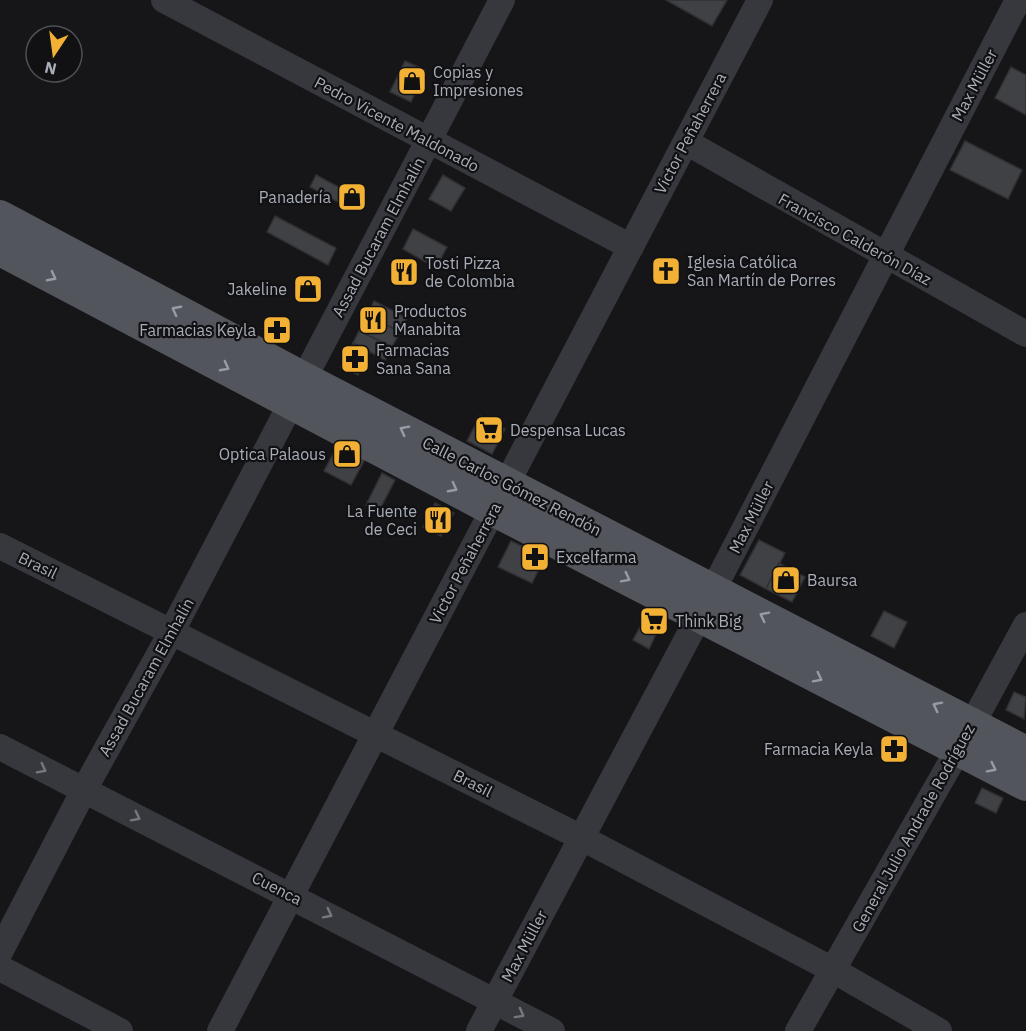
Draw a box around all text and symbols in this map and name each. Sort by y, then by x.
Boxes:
north arrow [24,24,84,84]
street label: Max Müller [947,45,1001,124]
text: N [43,58,59,80]
place label: Copias y Impresiones [433,62,524,100]
shop icon: Copias y Impresiones [396,65,428,97]
street label: Victor Peñaherrera [650,69,731,197]
street label: Pedro Vicente Maldonado [311,72,483,176]
street label: Assad Bucaram Elmhalín [327,154,429,320]
shop icon: Panadería [336,181,368,213]
place label: Panadería [259,187,331,207]
street label: Francisco Calderón Díaz [775,189,935,289]
place label: Iglesia Católica San Martín de Porres [687,252,836,290]
place label: Tosti Pizza de Colombia [425,253,515,291]
church icon: Iglesia Católica San Martín de Porres [650,255,682,287]
restaurant icon: Tosti Pizza de Colombia [388,256,420,288]
one-way arrow [46,270,56,281]
shop icon: Jakeline [292,273,324,305]
place label: Jakeline [227,279,287,299]
place label: Productos Manabita [394,301,467,339]
restaurant icon: Productos Manabita [357,304,389,336]
one-way arrow [171,305,182,317]
pharmacy icon: Farmacias Keyla [261,314,293,346]
place label: Farmacias Keyla [139,320,256,340]
place label: Farmacias Sana Sana [376,340,451,378]
pharmacy icon: Farmacias Sana Sana [339,343,371,375]
one-way arrow [218,360,229,372]
supermarket icon: Despensa Lucas [473,414,505,446]
place label: Despensa Lucas [510,420,626,440]
one-way arrow [400,426,410,437]
street label: Calle Carlos Gómez Rendón [419,432,605,540]
shop icon: Optica Palaous [331,438,363,470]
place label: Optica Palaous [219,444,326,464]
street label: Max Müller [724,477,778,557]
one-way arrow [447,481,458,492]
street label: Victor Peñaherrera [425,499,506,627]
place label: La Fuente de Ceci [347,501,417,539]
restaurant icon: La Fuente de Ceci [422,504,454,536]
pharmacy icon: Excelfarma [519,541,551,573]
street label: Brasil [15,547,61,583]
place label: Excelfarma [556,547,637,567]
shop icon: Baursa [770,564,802,596]
place label: Baursa [807,570,858,590]
one-way arrow [620,571,631,583]
street label: Assad Bucaram Elmhalín [94,594,198,760]
supermarket icon: Think Big [638,605,670,637]
place label: Think Big [675,611,742,631]
one-way arrow [759,612,770,623]
one-way arrow [812,671,822,682]
one-way arrow [932,702,943,713]
street label: General Julio Andrade Rodríguez [847,720,979,936]
pharmacy icon: Farmacia Keyla [878,733,910,765]
place label: Farmacia Keyla [764,739,873,759]
one-way arrow [986,760,997,772]
one-way arrow [36,761,47,773]
street label: Brasil [450,765,496,801]
one-way arrow [129,809,140,821]
street label: Cuenca [249,867,306,909]
street label: Max Müller [497,906,551,985]
one-way arrow [322,907,333,919]
one-way arrow [514,1007,525,1018]

